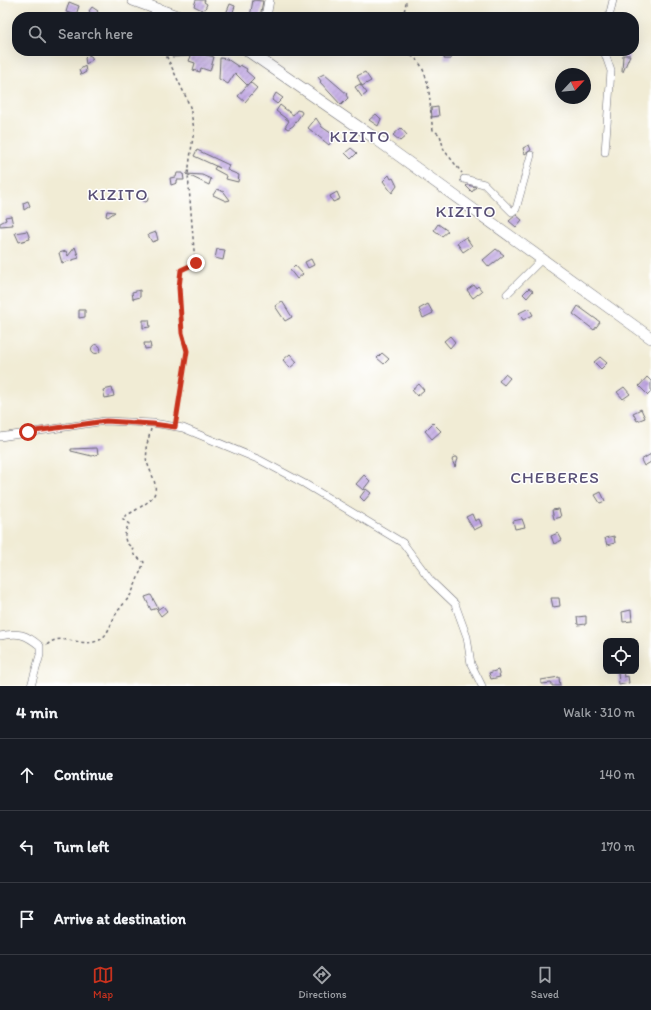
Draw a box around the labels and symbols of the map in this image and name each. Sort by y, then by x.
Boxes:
north arrow [555,68,591,104]
district label: KIZITO [330,126,390,146]
district label: KIZITO [88,184,148,204]
district label: KIZITO [436,201,496,221]
route end [187,254,205,272]
route start [19,423,37,441]
district label: CHEBERES [510,467,600,487]

